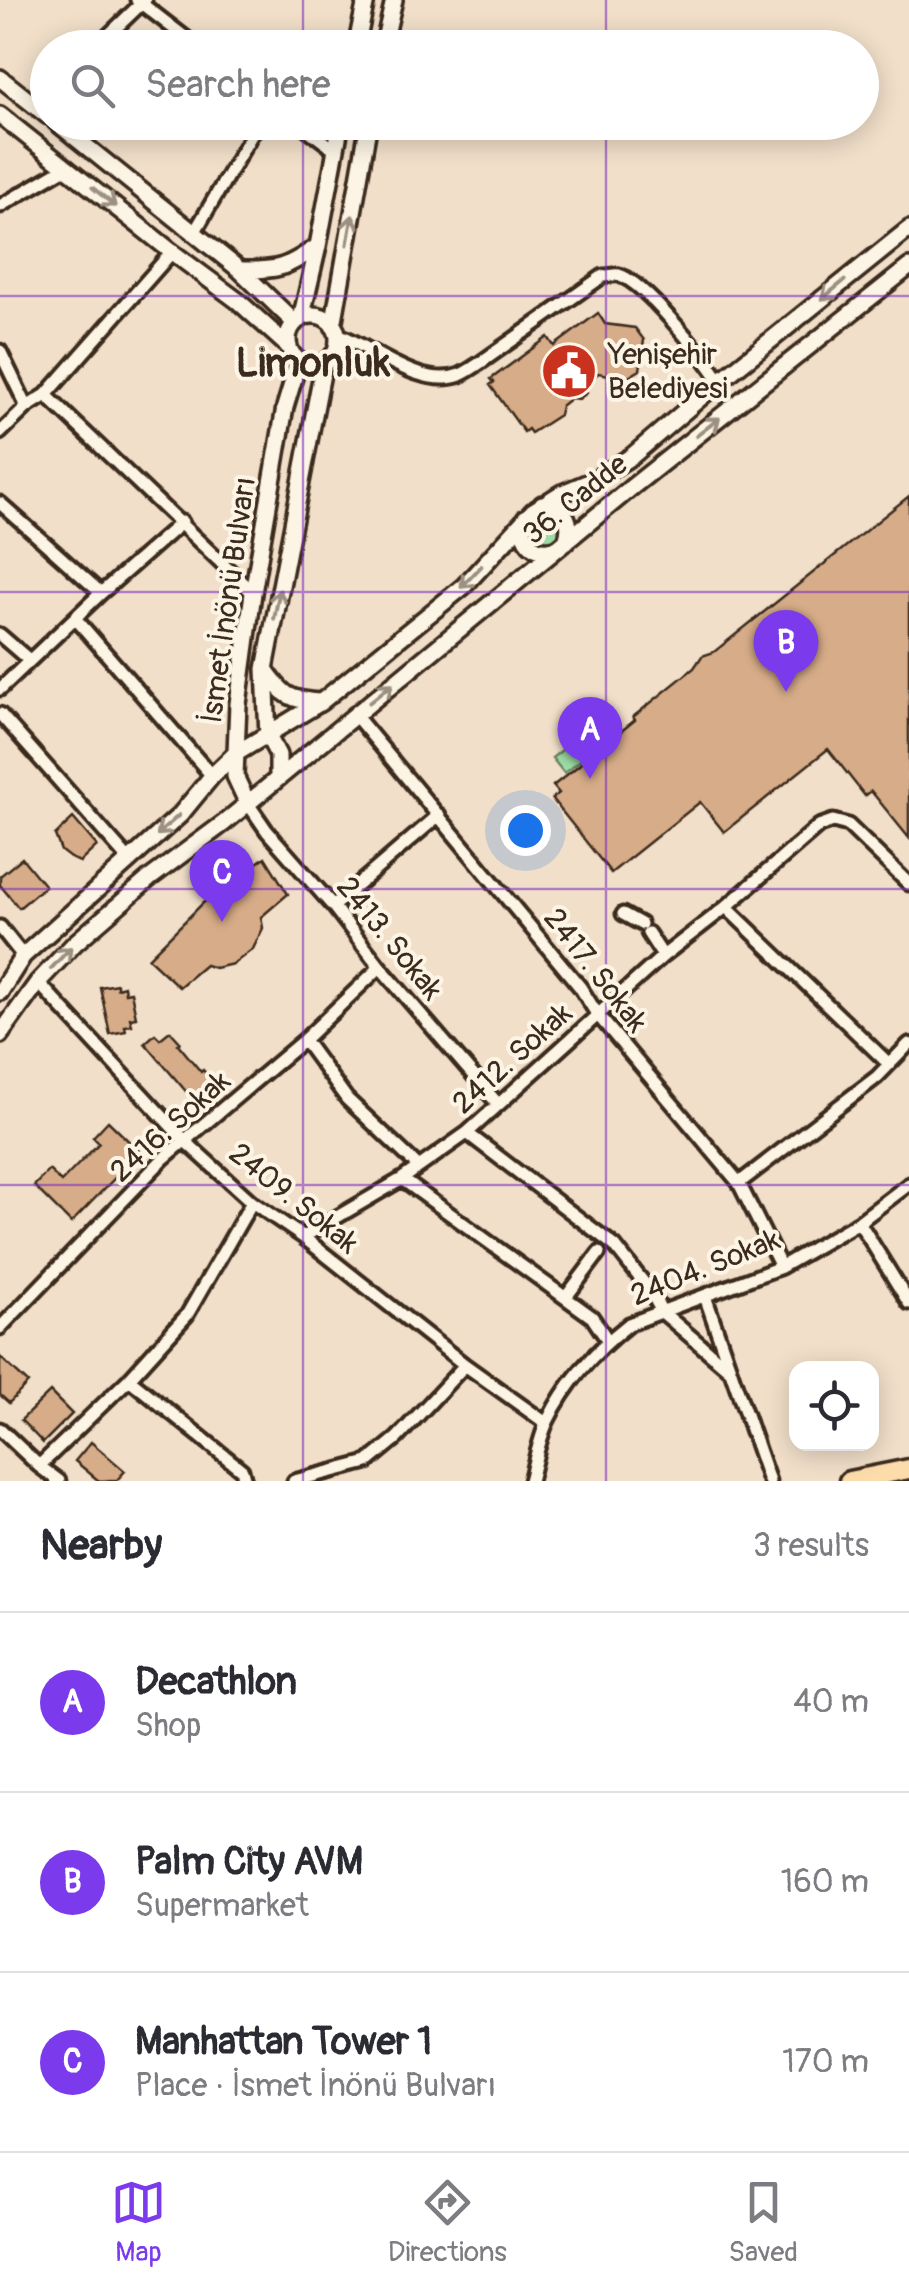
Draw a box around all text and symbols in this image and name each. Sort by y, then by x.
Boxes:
search box [30,30,879,140]
icon: search [65,58,120,113]
text: Search here [145,61,331,109]
one-way arrow [91,186,117,208]
one-way arrow [341,214,360,247]
one-way arrow [820,279,847,300]
place label: Yenişehir Belediyesi [607,336,728,407]
district label: Limonluk [236,339,390,388]
public building icon: Yenişehir Belediyesi [539,341,599,401]
one-way arrow [695,416,721,438]
street label: 36. Cadde [515,446,635,553]
street label: İsmet İnönü Bulvarı [193,475,264,726]
one-way arrow [459,564,483,588]
one-way arrow [269,589,288,621]
pin: B [754,610,818,692]
one-way arrow [368,682,394,704]
pin: A [558,696,622,779]
your location [500,805,551,856]
one-way arrow [156,813,181,836]
pin: C [190,840,254,922]
street label: 2413. Sokak [329,869,451,1008]
street label: 2417. Sokak [536,901,656,1040]
one-way arrow [49,947,73,971]
street label: 2412. Sokak [445,995,580,1122]
street label: 2416. Sokak [103,1062,238,1190]
street label: 2409. Sokak [222,1135,366,1262]
street label: 2404. Sokak [625,1221,786,1314]
map controls [789,1361,879,1451]
button: locate [789,1361,879,1451]
text: Nearby [40,1520,162,1572]
text: 3 results [753,1526,869,1566]
text: Decathlon [135,1658,297,1706]
text: A [62,1682,83,1722]
text: 40 m [793,1682,869,1722]
text: Shop [135,1706,201,1746]
text: Palm City AVM [135,1838,363,1886]
text: B [63,1862,82,1902]
text: 160 m [781,1862,869,1902]
text: Supermarket [135,1886,309,1926]
text: Manhattan Tower 1 [135,2018,432,2066]
text: C [63,2042,82,2082]
text: 170 m [782,2042,869,2082]
text: Place · İsmet İnönü Bulvarı [135,2066,496,2106]
tab: Map [111,2175,166,2270]
tab: Directions [388,2175,507,2270]
tab: Saved [729,2175,798,2270]

